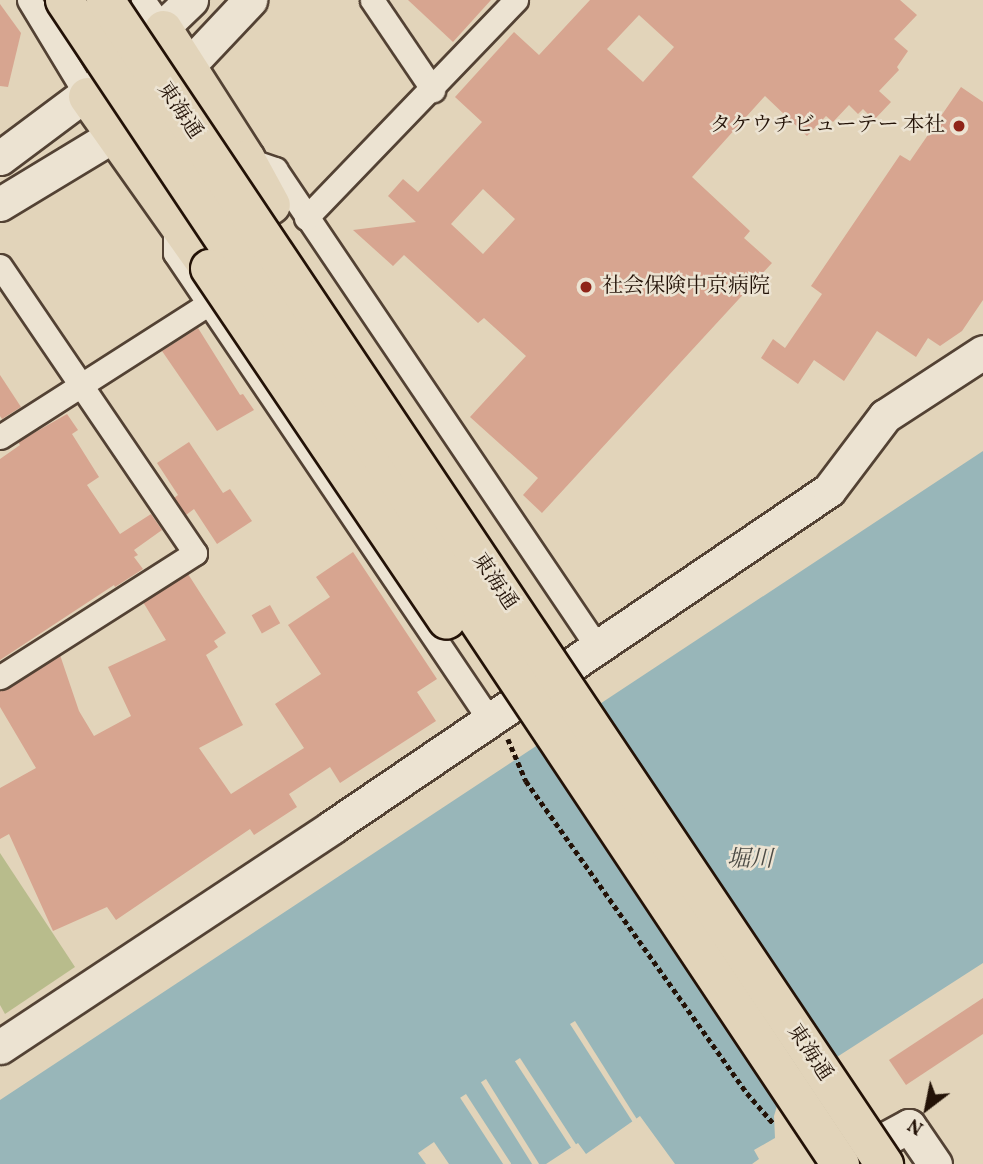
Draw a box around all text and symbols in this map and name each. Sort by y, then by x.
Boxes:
street label: 東海通 [151,78,207,144]
place label: タケウチビューテー 本社 [710,113,945,139]
marker: タケウチビューテー 本社 [951,118,967,134]
place label: 社会保険中京病院 [602,274,770,300]
marker: 社会保険中京病院 [576,277,596,297]
street label: 東海通 [466,549,522,615]
water label: 堀川 [727,846,773,874]
street label: 東海通 [781,1020,837,1086]
north arrow [892,1073,962,1143]
text: N [903,1111,929,1140]

